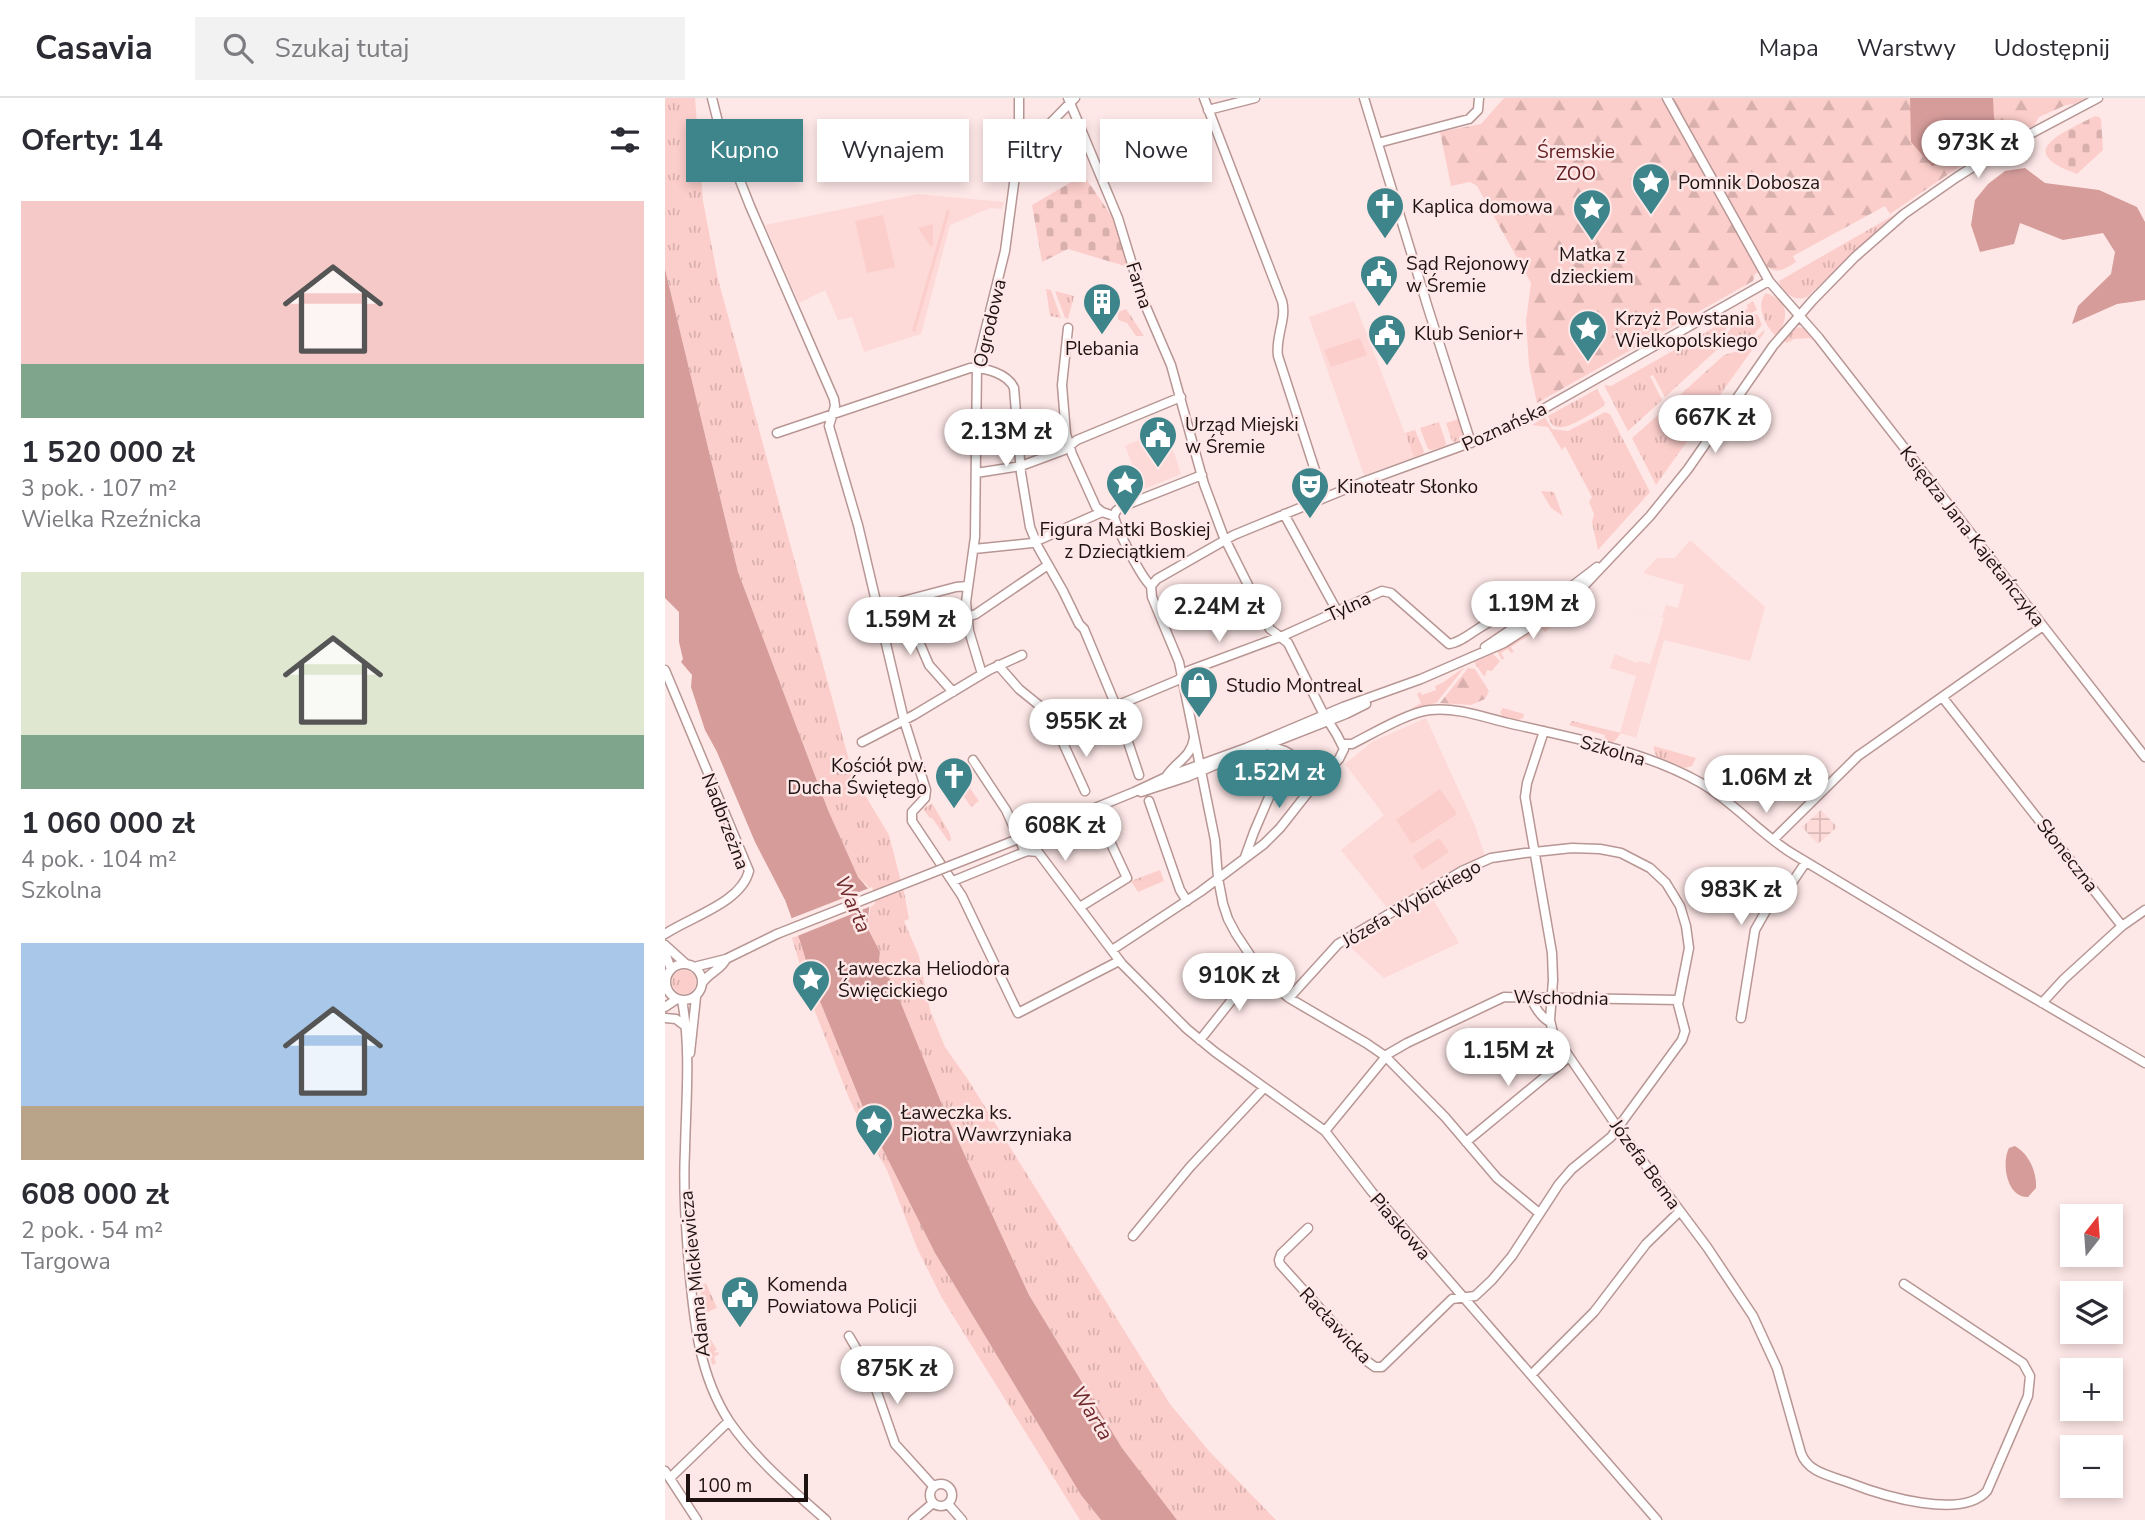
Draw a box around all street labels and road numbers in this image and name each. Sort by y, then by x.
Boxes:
street label: Farna [1119,259,1159,312]
street label: Ogrodowa [967,276,1013,370]
street label: Poznańska [1458,396,1551,458]
street label: Księdza Jana Kajetańczyka [1893,441,2051,632]
street label: Tylna [1322,585,1375,629]
street label: Szkolna [1577,729,1648,773]
street label: Nadbrzeżna [695,769,755,873]
street label: Słoneczna [2030,813,2104,898]
street label: Józefa Wybickiego [1336,853,1486,955]
street label: Wschodnia [1513,984,1609,1012]
street label: Józefa Bema [1603,1113,1687,1215]
street label: Piaskowa [1364,1187,1437,1266]
street label: Adama Mickiewicza [673,1189,717,1359]
street label: Racławicka [1293,1282,1377,1370]

